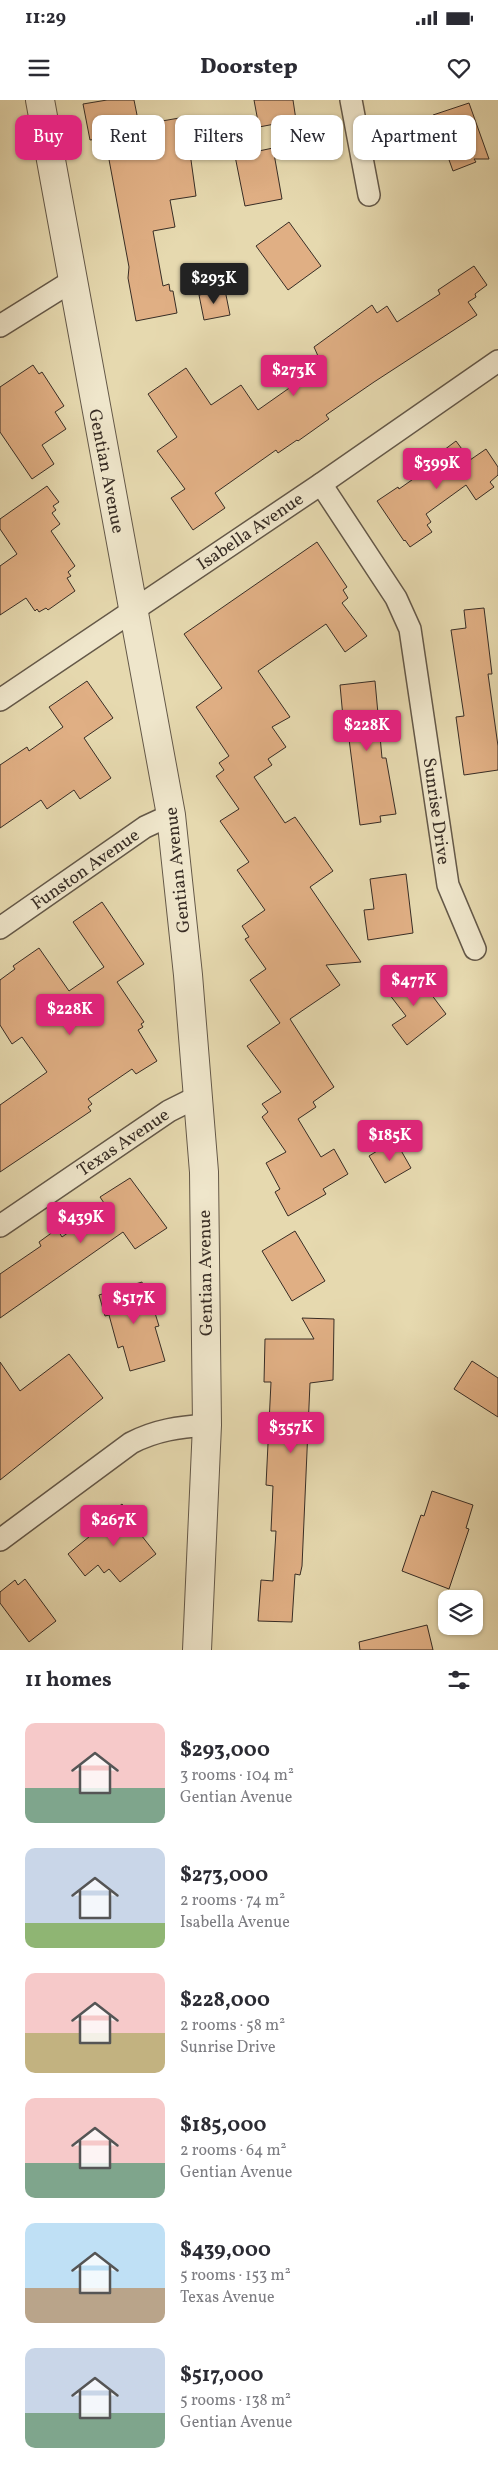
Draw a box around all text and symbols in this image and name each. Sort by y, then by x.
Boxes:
text: 11:29 [25,5,66,31]
text: Doorstep [200,52,298,83]
icon: menu [25,54,53,82]
icon: heart [445,54,473,82]
chip: Buy [15,115,82,160]
chip: Rent [92,115,165,160]
chip: Filters [175,115,261,160]
chip: New [271,115,343,160]
chip: Apartment [353,115,476,160]
pin: $293K [179,262,249,305]
text: $293K [191,268,237,290]
pin: $273K [259,354,329,397]
text: $273K [272,360,316,382]
street label: Gentian Avenue [81,407,130,536]
pin: $399K [402,448,472,490]
text: $399K [414,453,460,475]
street label: Isabella Avenue [193,487,309,577]
pin: $228K [332,710,402,752]
text: $228K [344,715,390,737]
street label: Sunrise Drive [416,756,455,866]
street label: Gentian Avenue [159,806,198,934]
street label: Funston Avenue [27,824,145,917]
pin: $477K [379,964,449,1007]
text: $477K [391,970,437,992]
pin: $228K [35,994,105,1036]
text: $228K [47,999,93,1021]
street label: Texas Avenue [73,1103,175,1183]
pin: $185K [355,1120,425,1162]
text: $185K [368,1125,412,1147]
pin: $439K [46,1202,116,1244]
text: $439K [58,1207,104,1229]
street label: Gentian Avenue [193,1210,220,1336]
pin: $517K [99,1282,169,1325]
text: $517K [113,1288,155,1310]
pin: $357K [256,1412,326,1454]
text: $357K [269,1417,313,1439]
pin: $267K [79,1504,149,1547]
text: $267K [91,1510,137,1532]
map controls [438,1590,483,1635]
button: layers [438,1590,483,1635]
text: 11 homes [25,1666,112,1695]
icon: filters [445,1666,473,1694]
text: $293,000 [180,1736,270,1765]
icon: home [65,1743,125,1803]
text: 3 rooms · 104 m² [180,1765,294,1787]
text: Gentian Avenue [180,1787,292,1809]
text: $273,000 [180,1861,268,1890]
icon: home [65,1868,125,1928]
text: 2 rooms · 74 m² [180,1890,285,1912]
text: Isabella Avenue [180,1912,290,1934]
text: $228,000 [180,1986,270,2015]
icon: home [65,1993,125,2053]
text: 2 rooms · 58 m² [180,2015,285,2037]
text: Sunrise Drive [180,2037,276,2059]
text: $185,000 [180,2111,267,2140]
icon: home [65,2118,125,2178]
text: 2 rooms · 64 m² [180,2140,287,2162]
text: Gentian Avenue [180,2162,292,2184]
text: $439,000 [180,2236,271,2265]
icon: home [65,2243,125,2303]
text: 5 rooms · 153 m² [180,2265,291,2287]
text: Texas Avenue [180,2287,275,2309]
text: $517,000 [180,2361,263,2390]
icon: home [65,2368,125,2428]
text: 5 rooms · 138 m² [180,2390,291,2412]
text: Gentian Avenue [180,2412,292,2434]

